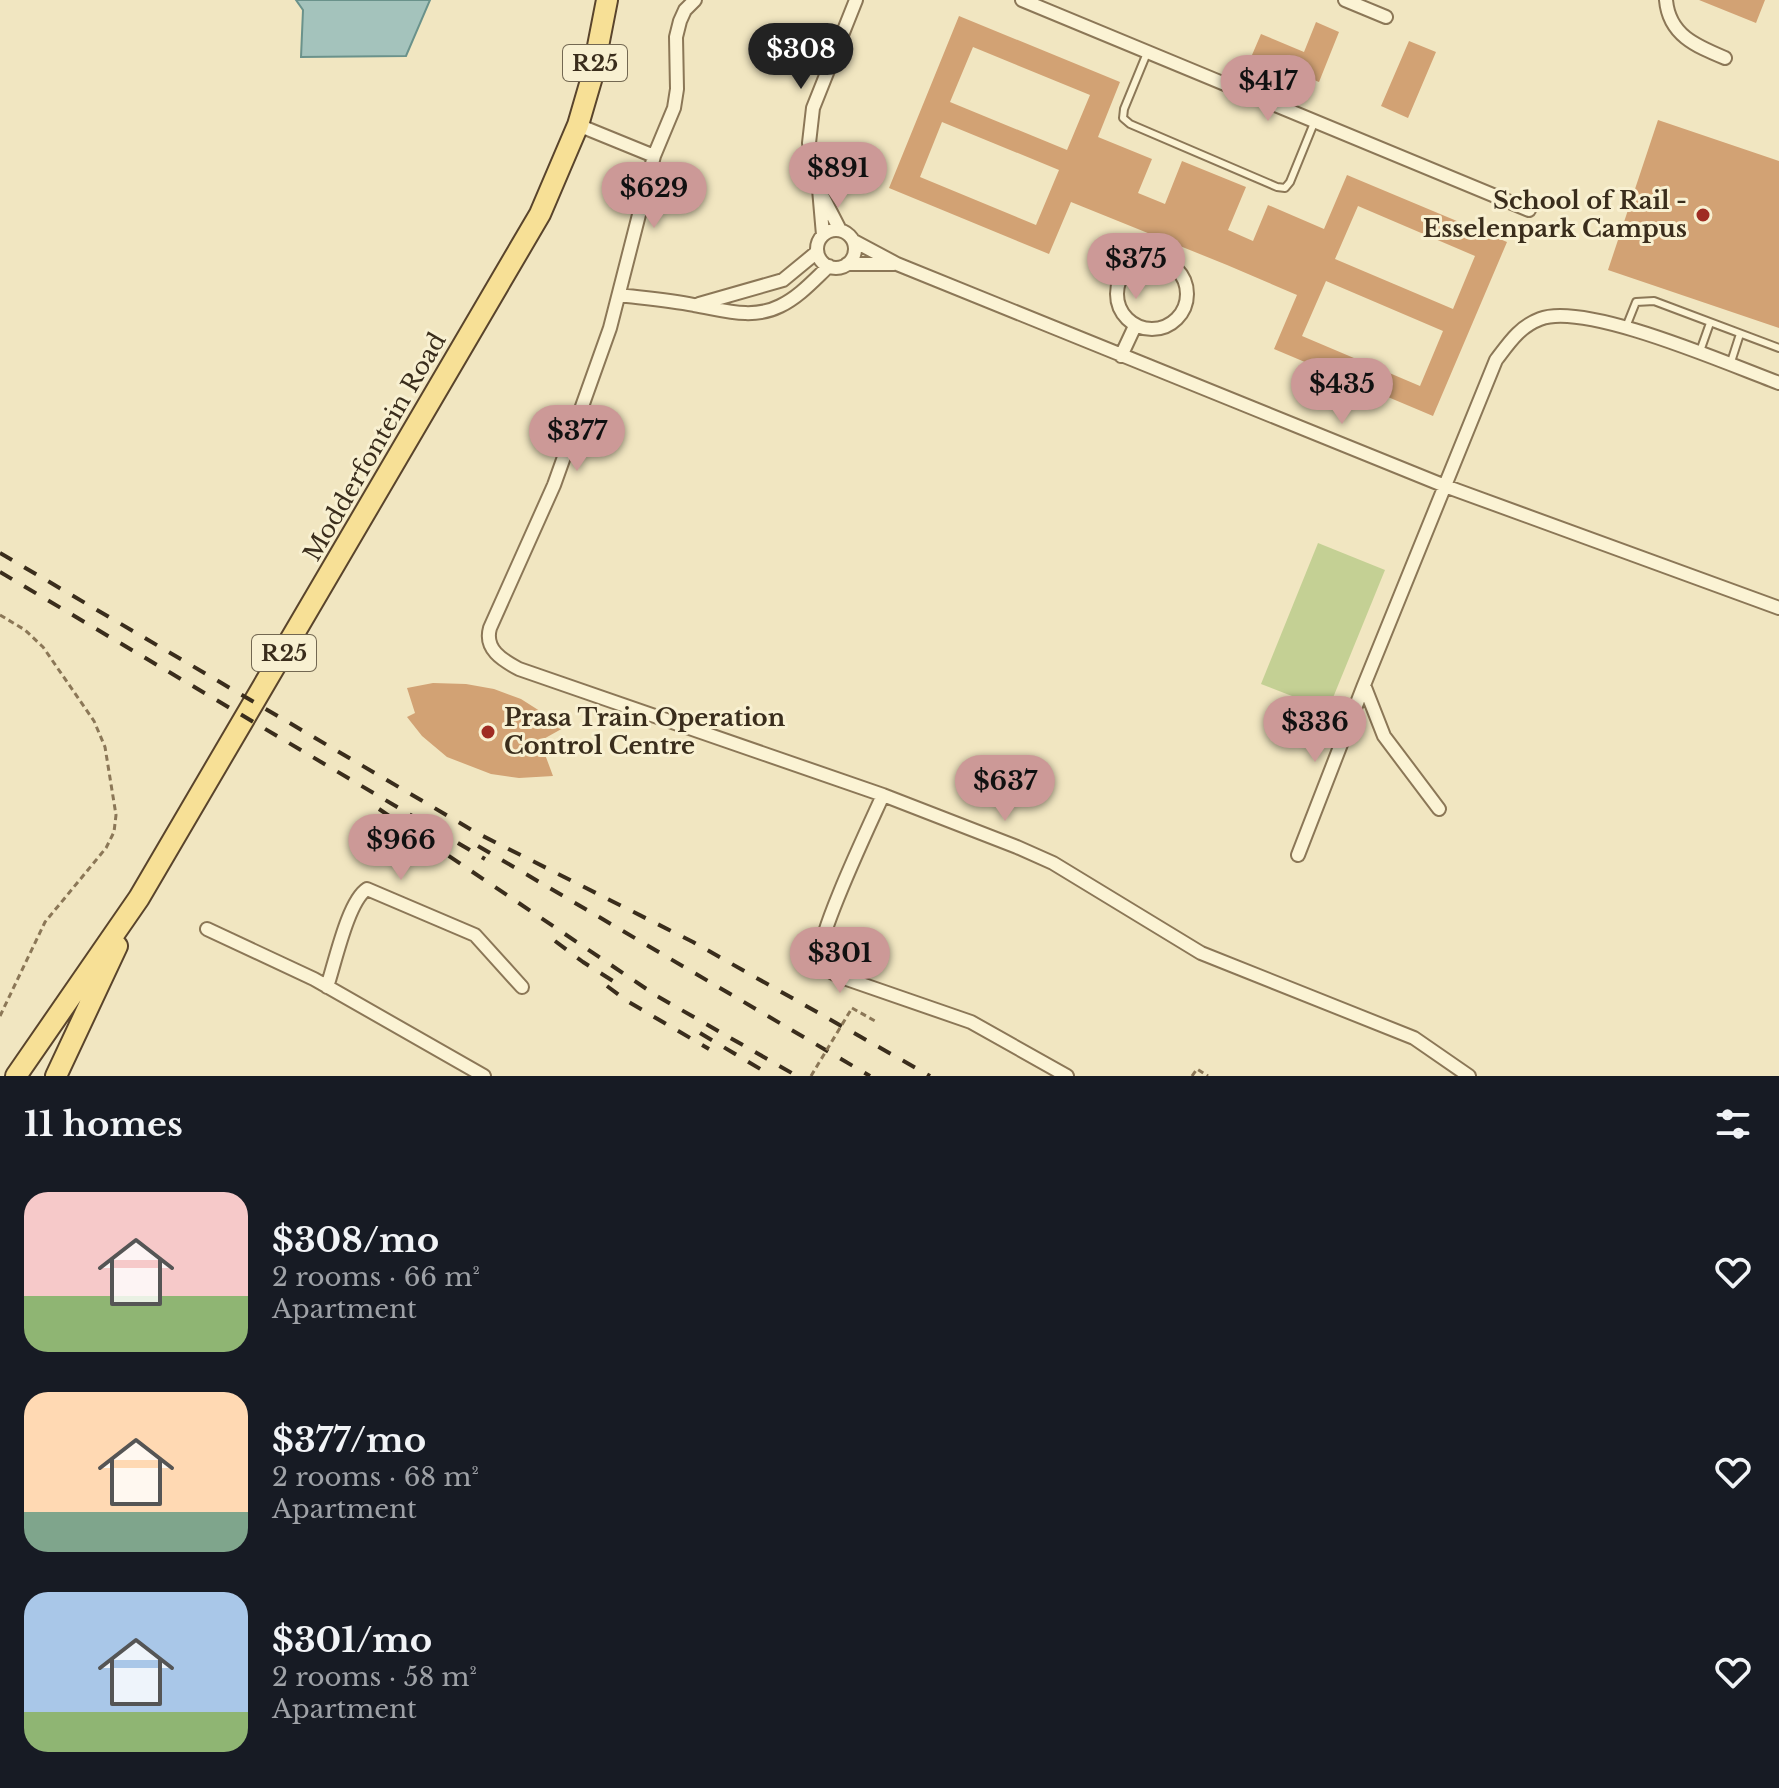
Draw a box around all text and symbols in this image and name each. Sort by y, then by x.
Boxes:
pin: $308 [754,23,848,91]
text: $308 [766,33,836,65]
road number: R25 [563,45,627,81]
pin: $417 [1221,55,1315,123]
text: $417 [1239,65,1297,97]
pin: $891 [791,142,885,210]
text: $891 [807,152,869,184]
pin: $629 [607,162,701,230]
text: $629 [620,172,688,204]
place label: School of Rail - Esselenpark Campus [1423,186,1687,243]
marker: School of Rail - Esselenpark Campus [1694,206,1712,224]
pin: $375 [1089,233,1183,301]
text: $375 [1105,243,1167,275]
street label: Modderfontein Road [297,327,452,566]
pin: $435 [1295,358,1389,426]
text: $435 [1309,368,1375,400]
pin: $377 [530,405,624,473]
text: $377 [547,415,607,447]
road number: R25 [252,635,316,671]
pin: $336 [1268,696,1362,764]
place label: Prasa Train Operation Control Centre [504,703,786,760]
text: $336 [1281,706,1349,738]
marker: Prasa Train Operation Control Centre [479,723,497,741]
pin: $637 [958,755,1052,823]
text: $637 [973,765,1037,797]
pin: $966 [354,814,448,882]
text: $966 [366,824,436,856]
pin: $301 [793,927,887,995]
text: $301 [808,937,872,969]
icon: filters [1711,1102,1755,1146]
text: 11 homes [24,1103,183,1145]
text: $308/mo [272,1219,439,1261]
icon: home [88,1224,184,1320]
icon: heart [1711,1250,1755,1294]
text: 2 rooms · 66 m² [272,1261,480,1293]
text: Apartment [272,1293,417,1325]
text: $377/mo [272,1419,426,1461]
icon: home [88,1424,184,1520]
icon: heart [1711,1450,1755,1494]
text: 2 rooms · 68 m² [272,1461,479,1493]
text: Apartment [272,1493,417,1525]
text: $301/mo [272,1619,432,1661]
icon: home [88,1624,184,1720]
icon: heart [1711,1650,1755,1694]
text: 2 rooms · 58 m² [272,1661,477,1693]
text: Apartment [272,1693,417,1725]

